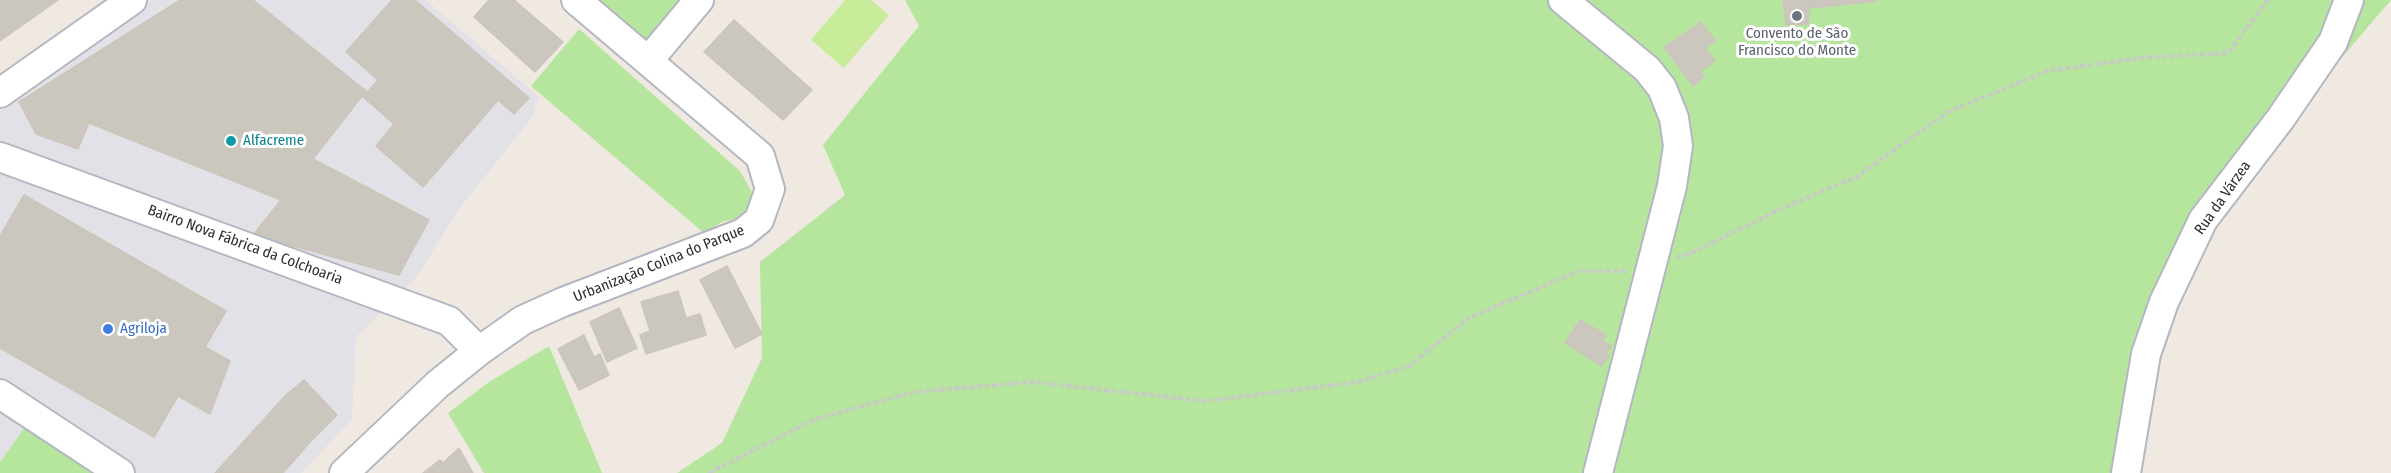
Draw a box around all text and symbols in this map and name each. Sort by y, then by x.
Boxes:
marker: Convento de São Francisco do Monte [1790,9,1804,23]
place label: Convento de São Francisco do Monte [1738,25,1856,60]
place label: Alfacreme [243,132,304,150]
marker: Alfacreme [224,134,238,148]
street label: Rua da Várzea [2191,158,2255,238]
street label: Bairro Nova Fábrica da Colchoaria [145,201,345,289]
street label: Urbanização Colina do Parque [571,221,747,307]
place label: Agriloja [120,320,167,338]
marker: Agriloja [101,322,115,336]

